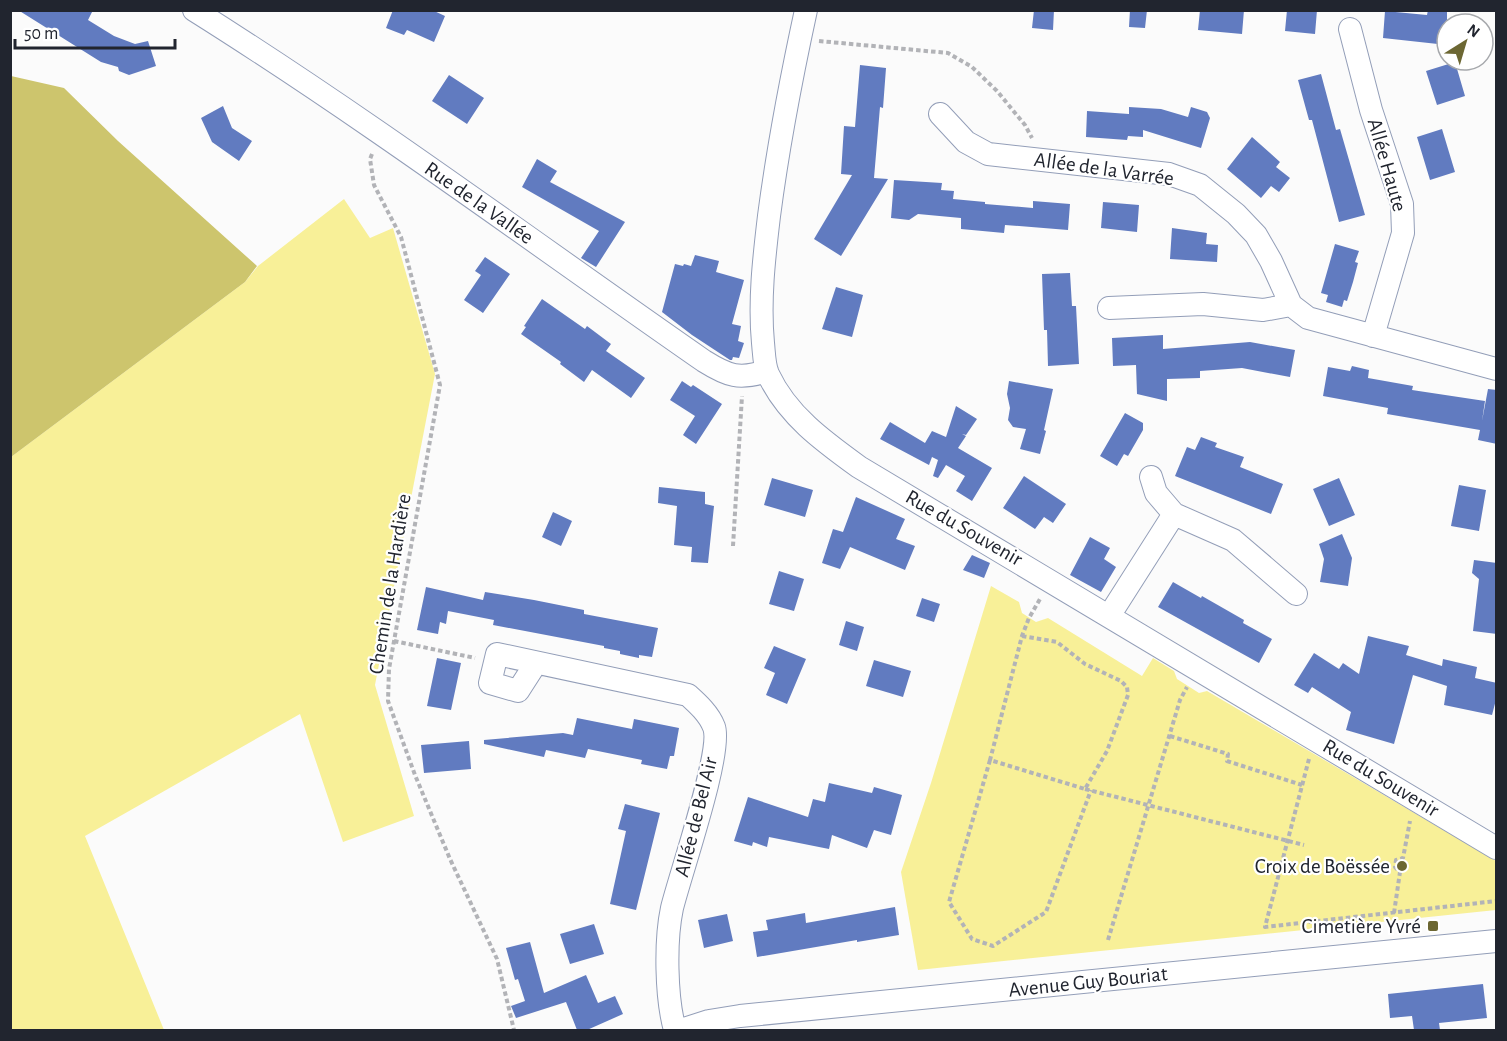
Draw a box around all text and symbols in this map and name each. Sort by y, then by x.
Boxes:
scale bar [15,12,176,50]
north arrow [1435,12,1495,72]
text: N [1464,21,1483,41]
text: 50 m [24,25,58,43]
street label: Allée Haute [1364,116,1410,214]
street label: Allée de la Varrée [1033,149,1175,189]
street label: Rue de la Vallée [421,158,537,248]
street label: Rue du Souvenir [902,486,1026,570]
street label: Chemin de la Hardière [365,492,415,676]
street label: Rue du Souvenir [1319,735,1443,821]
street label: Allée de Bel Air [671,755,721,879]
place label: Croix de Boëssée [1255,856,1390,877]
marker: Croix de Boëssée [1395,859,1409,873]
place label: Cimetière Yvré [1302,916,1421,937]
marker: Cimetière Yvré [1426,919,1440,933]
street label: Avenue Guy Bouriat [1007,963,1169,1001]

